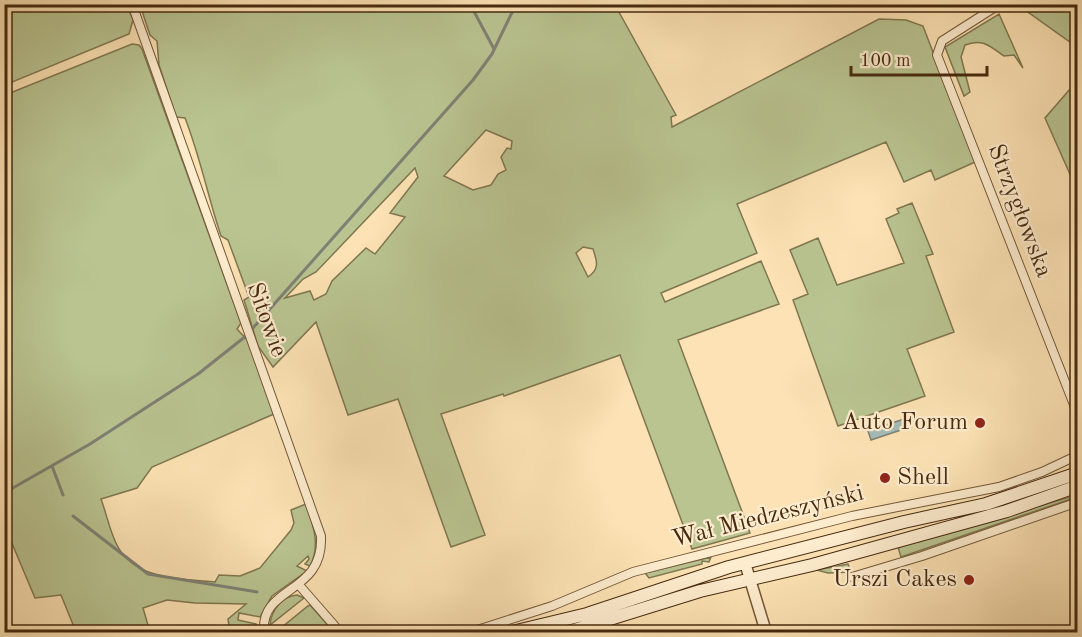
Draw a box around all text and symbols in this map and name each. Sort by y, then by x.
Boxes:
scale bar [851,39,988,77]
text: 100 m [860,52,911,70]
street label: Strzygłowska [983,141,1055,281]
street label: Sitowie [241,280,291,360]
place label: Auto Forum [842,411,968,435]
marker: Auto Forum [973,416,987,430]
place label: Shell [897,466,949,490]
marker: Shell [878,471,892,485]
street label: Wał Miedzeszyński [670,482,866,552]
place label: Urszi Cakes [832,568,957,592]
marker: Urszi Cakes [962,573,976,587]

